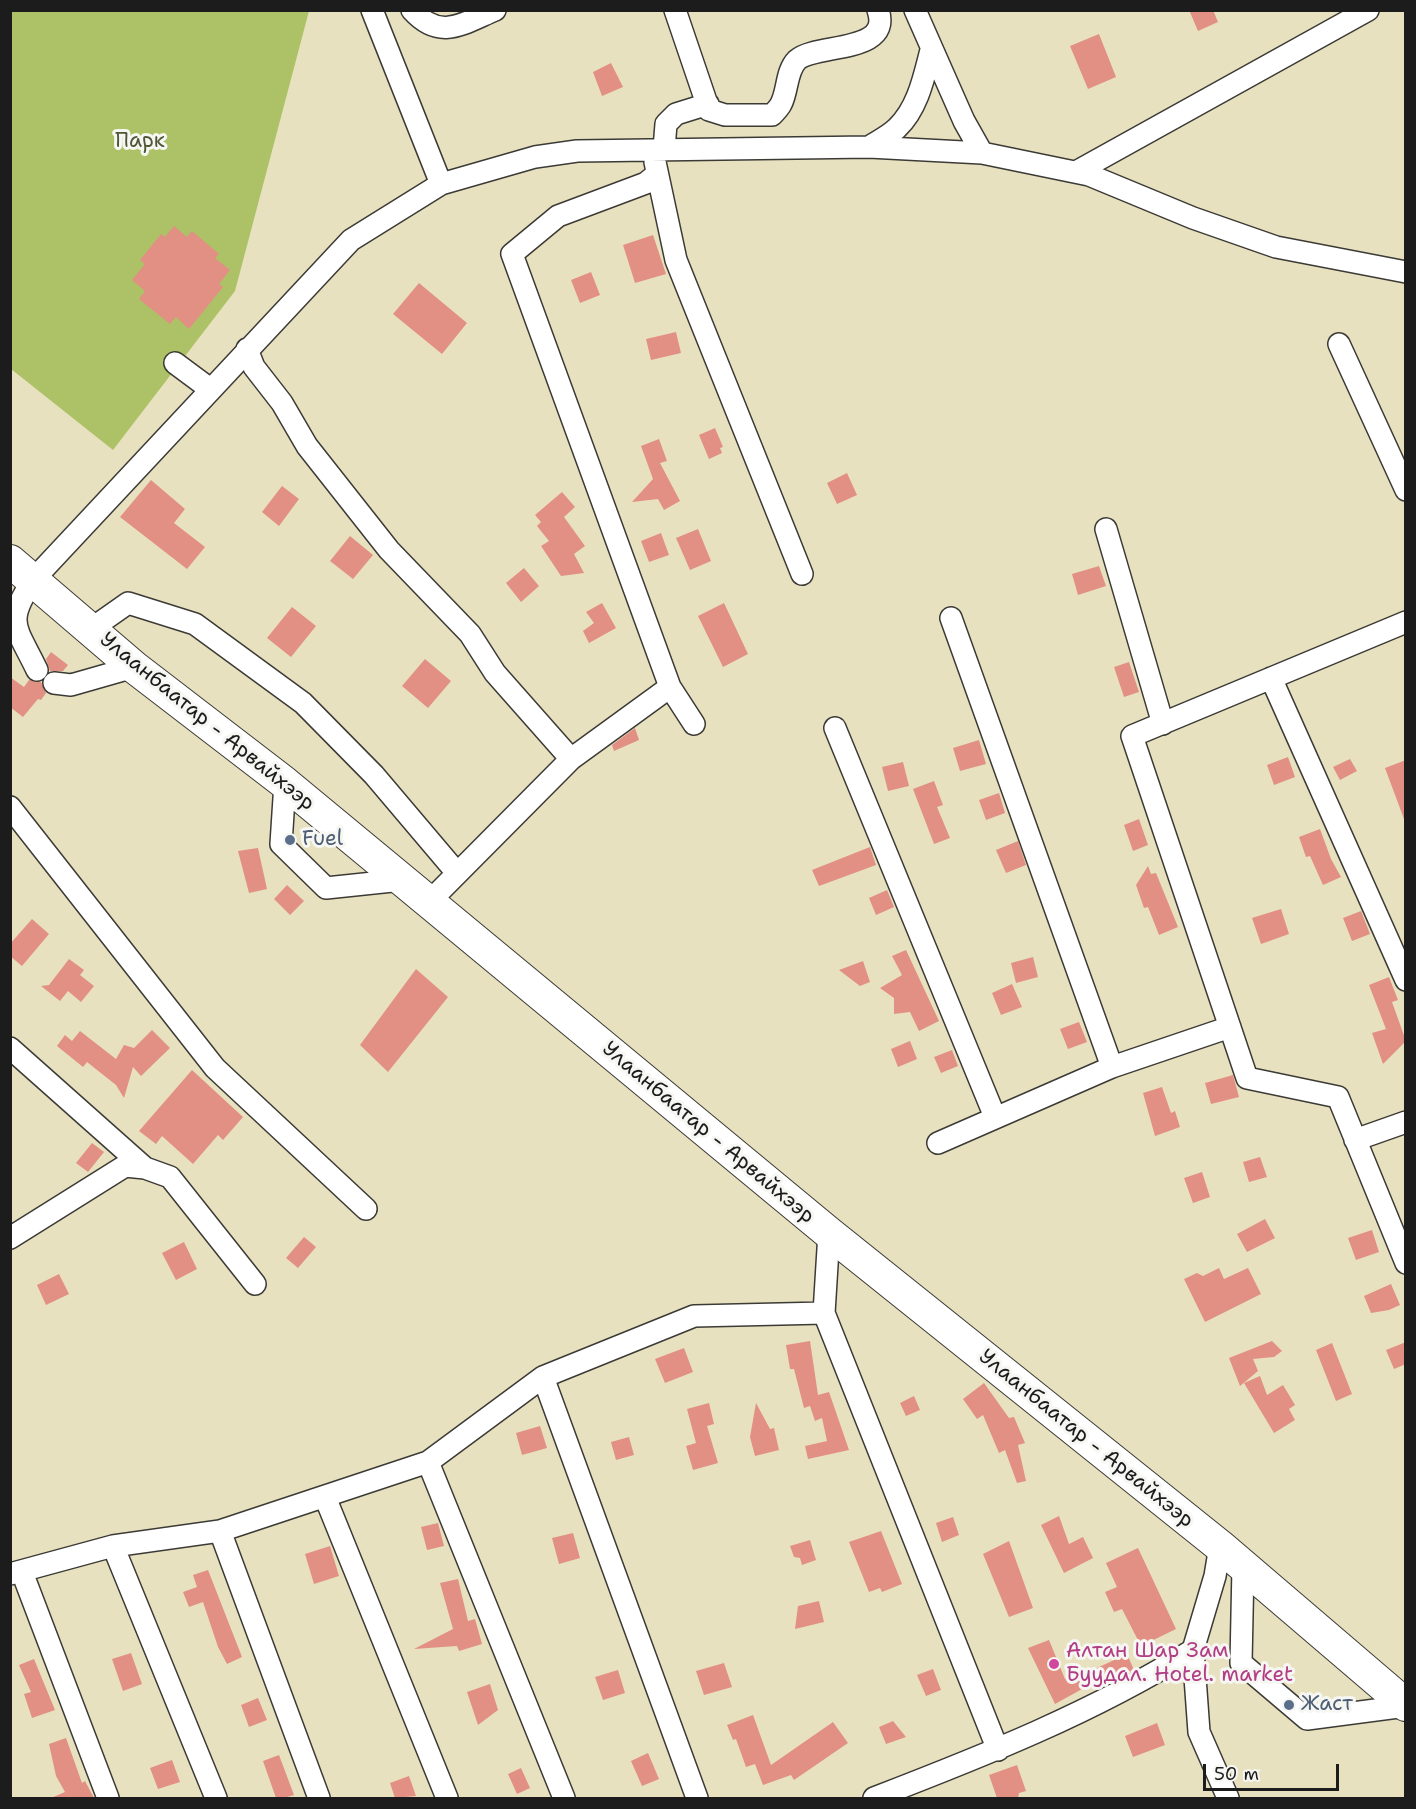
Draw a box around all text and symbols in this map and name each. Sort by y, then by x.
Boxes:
park label: Парк [115,129,165,155]
street label: Улаанбаатар - Арвайхээр [94,627,320,817]
place label: Fuel [302,827,343,853]
marker: Fuel [283,833,297,847]
street label: Улаанбаатар - Арвайхээр [597,1037,819,1229]
street label: Улаанбаатар - Арвайхээр [973,1344,1199,1534]
place label: Алтан Шар Зам Буудал. Hotel. market [1066,1639,1293,1689]
marker: Алтан Шар Зам Буудал. Hotel. market [1047,1657,1061,1671]
place label: Жаст [1301,1692,1353,1718]
marker: Жаст [1282,1698,1296,1712]
scale bar [1206,1752,1342,1790]
text: 50 m [1214,1762,1259,1786]

